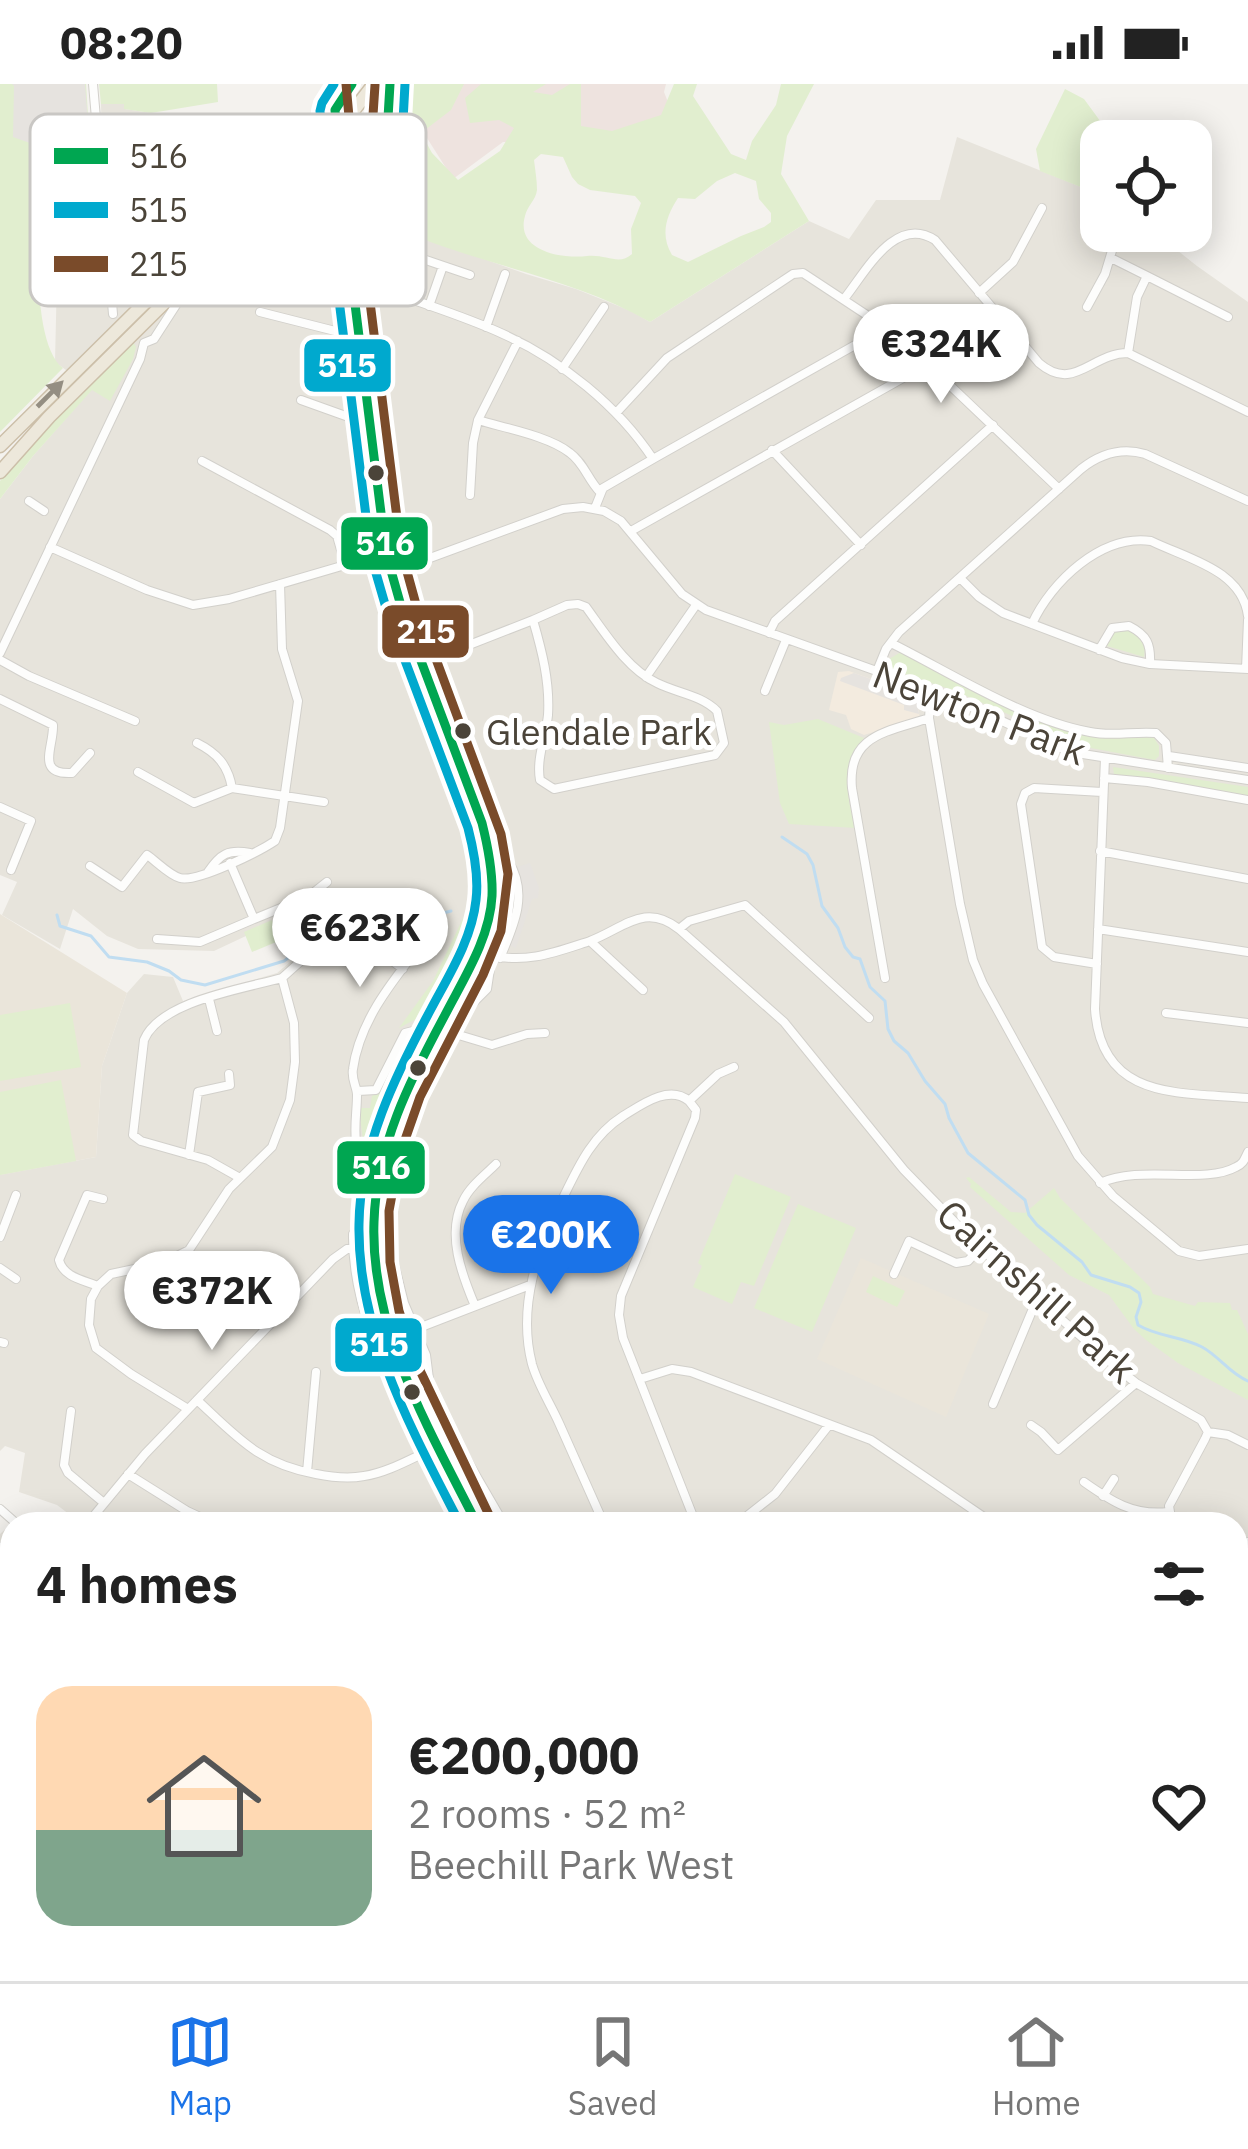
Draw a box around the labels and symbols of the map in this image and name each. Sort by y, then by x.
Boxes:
legend [30,114,426,306]
text: 516 [129,134,188,177]
text: 515 [129,188,188,231]
text: 215 [129,242,188,285]
pin: €324K [857,304,1025,406]
line badge: 515 [302,337,393,394]
text: 515 [317,343,377,386]
one-way arrow [36,380,64,408]
unlabelled marker [365,462,387,484]
line badge: 516 [339,515,430,572]
text: 516 [355,521,415,564]
line badge: 215 [380,603,471,660]
text: 215 [396,609,456,652]
street label: Newton Park [866,648,1094,776]
place label: Glendale Park [486,708,712,755]
marker: Glendale Park [452,720,474,742]
pin: €623K [276,888,444,990]
unlabelled marker [407,1057,429,1079]
line badge: 516 [335,1139,427,1196]
text: 516 [351,1145,411,1188]
street label: Cairnshill Park [927,1188,1147,1394]
pin: €200K [467,1195,635,1297]
pin: €372K [128,1251,296,1353]
line badge: 515 [333,1316,424,1374]
text: 515 [349,1322,409,1365]
unlabelled marker [401,1381,423,1403]

